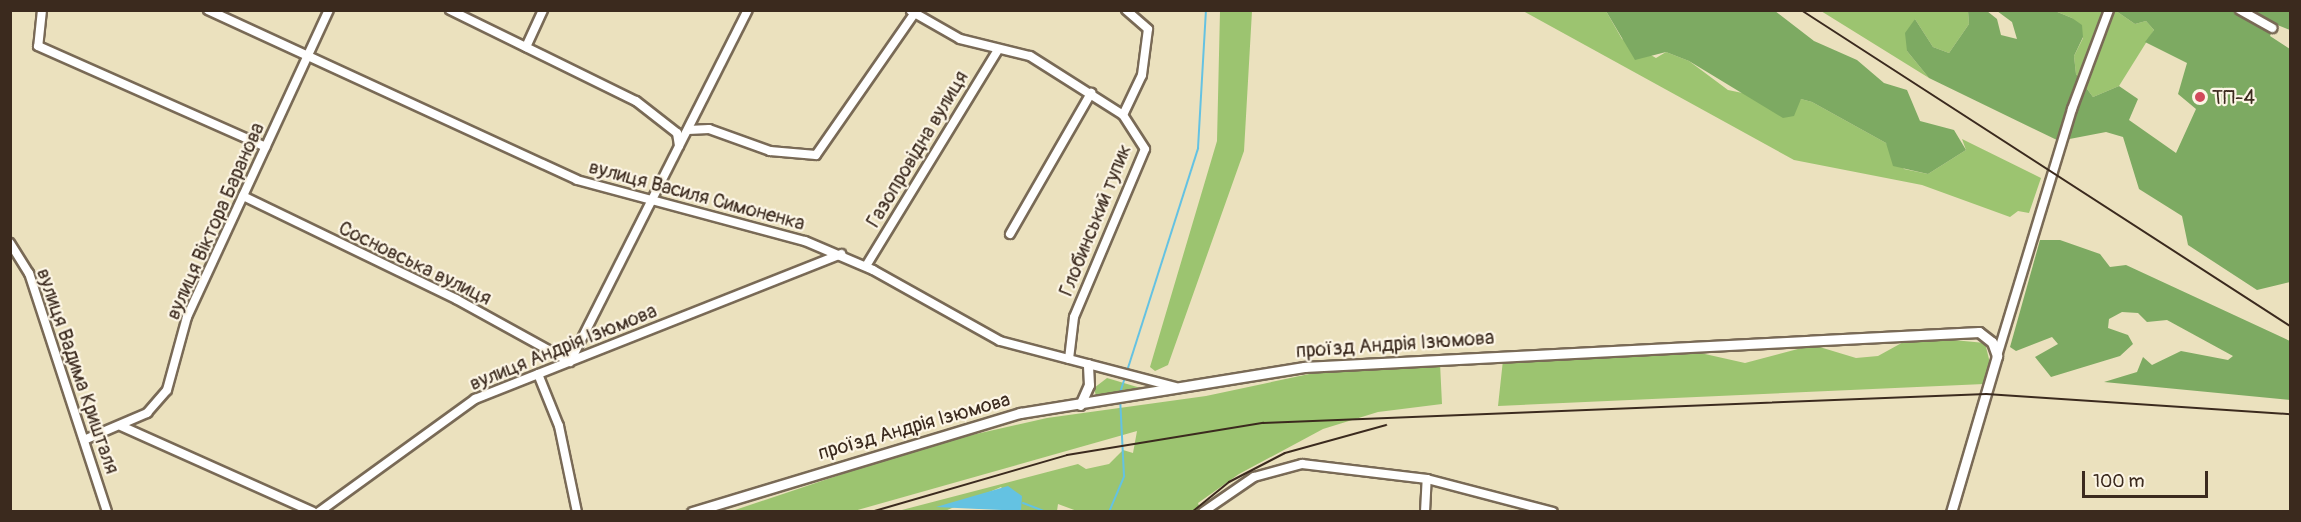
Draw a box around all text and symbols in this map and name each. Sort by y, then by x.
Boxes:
street label: Газопровідна вулиця [861,66,973,232]
place label: ТП-4 [2212,85,2255,109]
marker: ТП-4 [2193,90,2207,104]
street label: вулиця Віктора Баранова [161,119,269,323]
street label: Глобинський тупик [1054,141,1136,299]
street label: вулиця Василя Симоненка [586,155,808,235]
street label: Сосновська вулиця [335,216,495,310]
street label: вулиця Вадима Кришталя [32,265,124,477]
street label: вулиця Андрія Ізюмова [466,298,660,396]
street label: проїзд Андрія Ізюмова [1295,325,1495,363]
street label: проїзд Андрія Ізюмова [815,387,1013,465]
scale bar [2085,459,2211,497]
text: 100 m [2093,470,2145,493]

